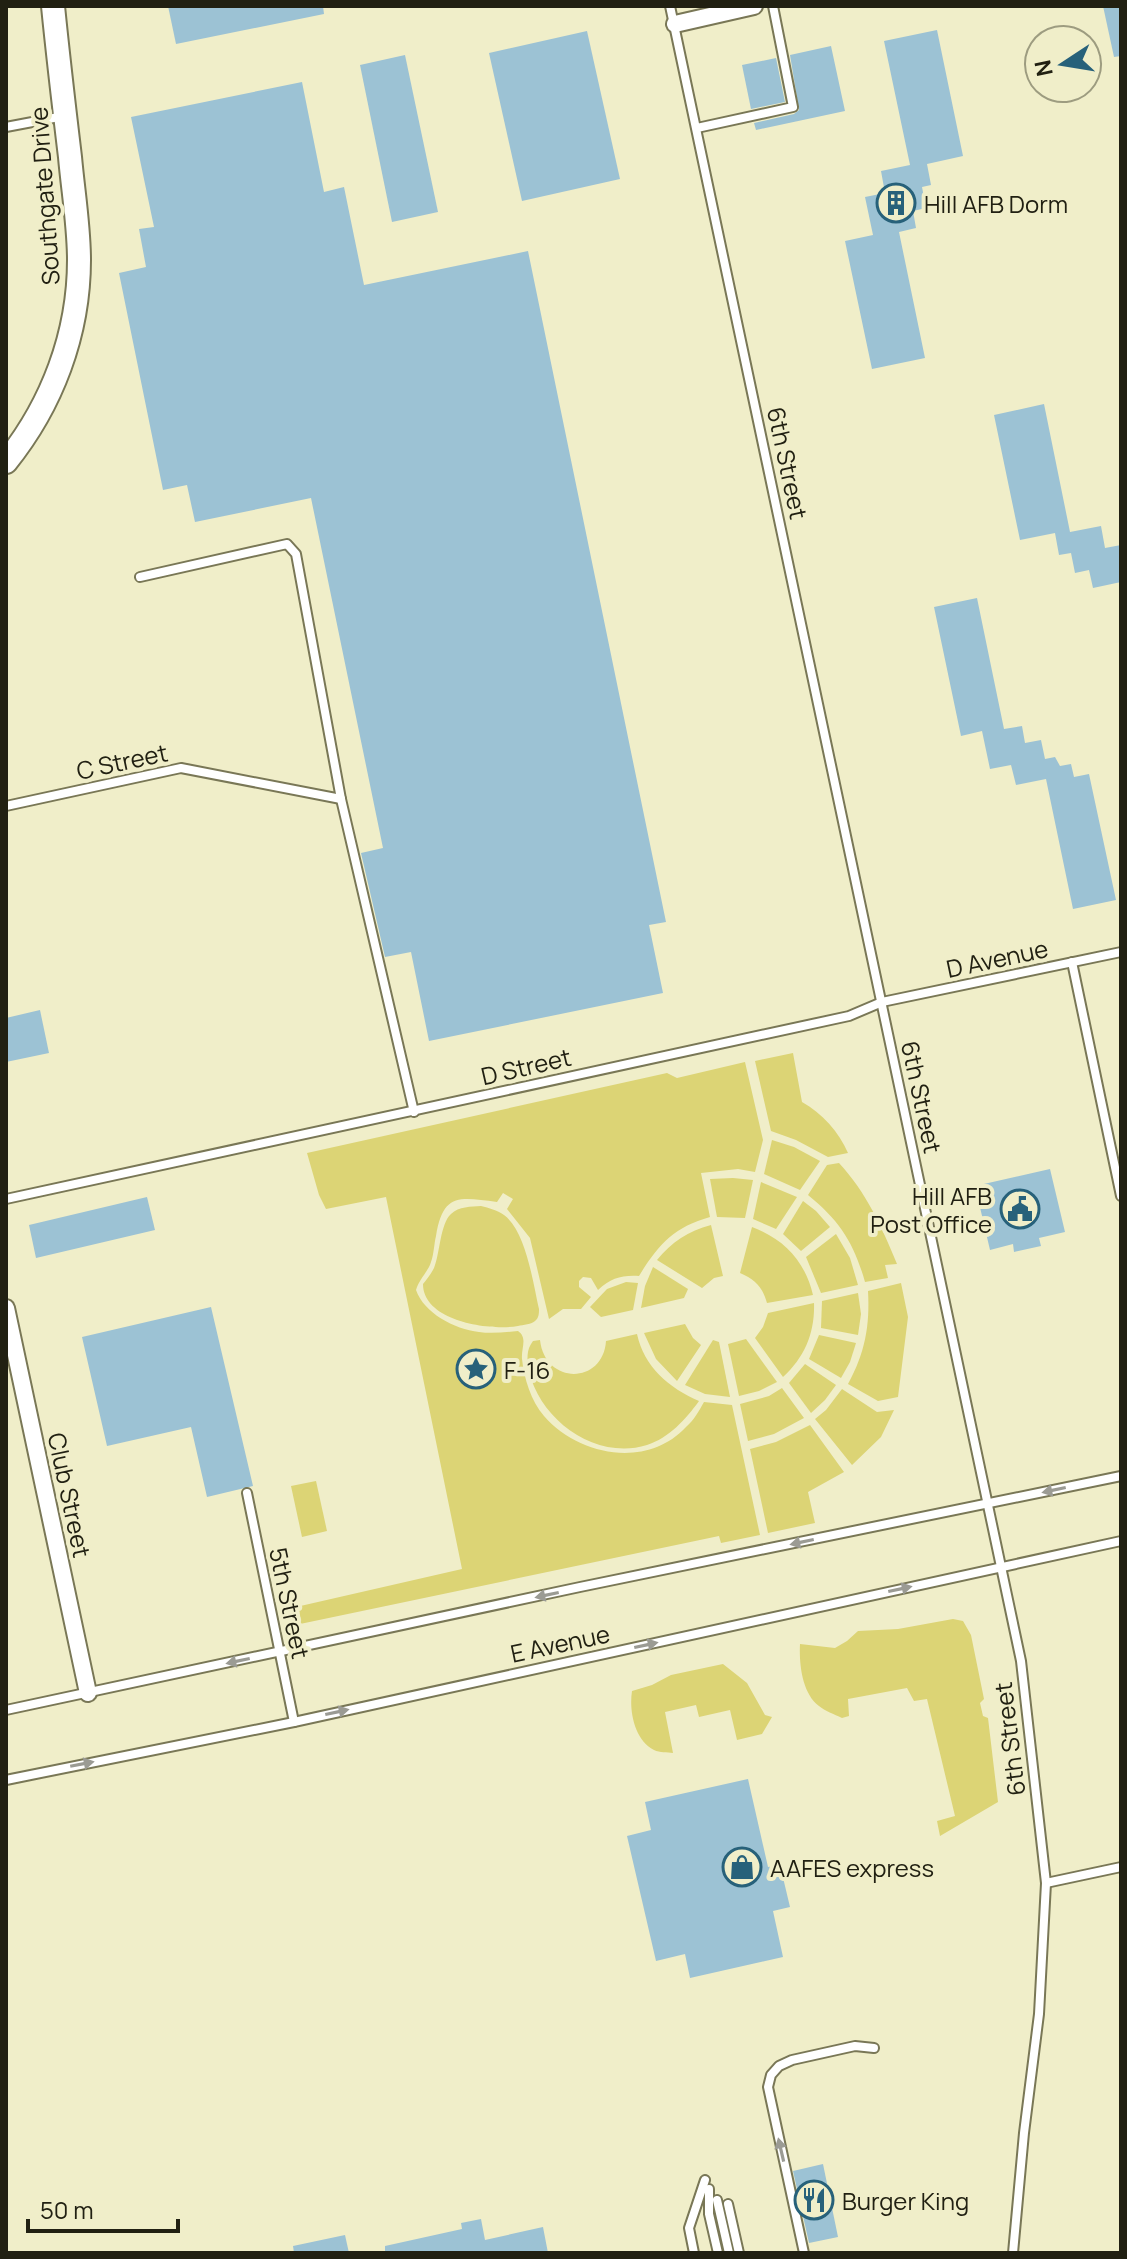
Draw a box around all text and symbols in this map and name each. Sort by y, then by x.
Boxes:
north arrow [1023,24,1103,104]
text: N [1027,57,1060,79]
street label: Southgate Drive [21,106,67,286]
building icon: Hill AFB Dorm [875,182,917,224]
place label: Hill AFB Dorm [924,187,1068,220]
street label: 6th Street [760,404,816,522]
street label: C Street [73,735,171,787]
street label: D Avenue [943,931,1051,985]
street label: 6th Street [894,1038,950,1156]
street label: D Street [478,1040,574,1092]
place label: Hill AFB Post Office [870,1179,992,1240]
public building icon: Hill AFB Post Office [999,1188,1041,1230]
place icon: F-16 [455,1348,497,1390]
place label: F-16 [504,1353,550,1386]
street label: Club Street [41,1430,99,1560]
one-way arrow [1042,1484,1067,1497]
one-way arrow [789,1536,814,1549]
street label: 5th Street [262,1544,318,1662]
one-way arrow [888,1582,913,1595]
one-way arrow [535,1589,560,1601]
street label: E Avenue [507,1616,613,1670]
one-way arrow [634,1638,659,1651]
one-way arrow [226,1655,251,1668]
street label: 6th Street [986,1680,1032,1798]
one-way arrow [325,1705,350,1718]
one-way arrow [70,1758,95,1770]
shop icon: AAFES express [721,1846,763,1888]
place label: AAFES express [770,1851,934,1884]
one-way arrow [774,2137,787,2162]
restaurant icon: Burger King [793,2179,835,2221]
scale bar [28,2183,178,2233]
place label: Burger King [842,2184,969,2217]
text: 50 m [40,2193,94,2226]

